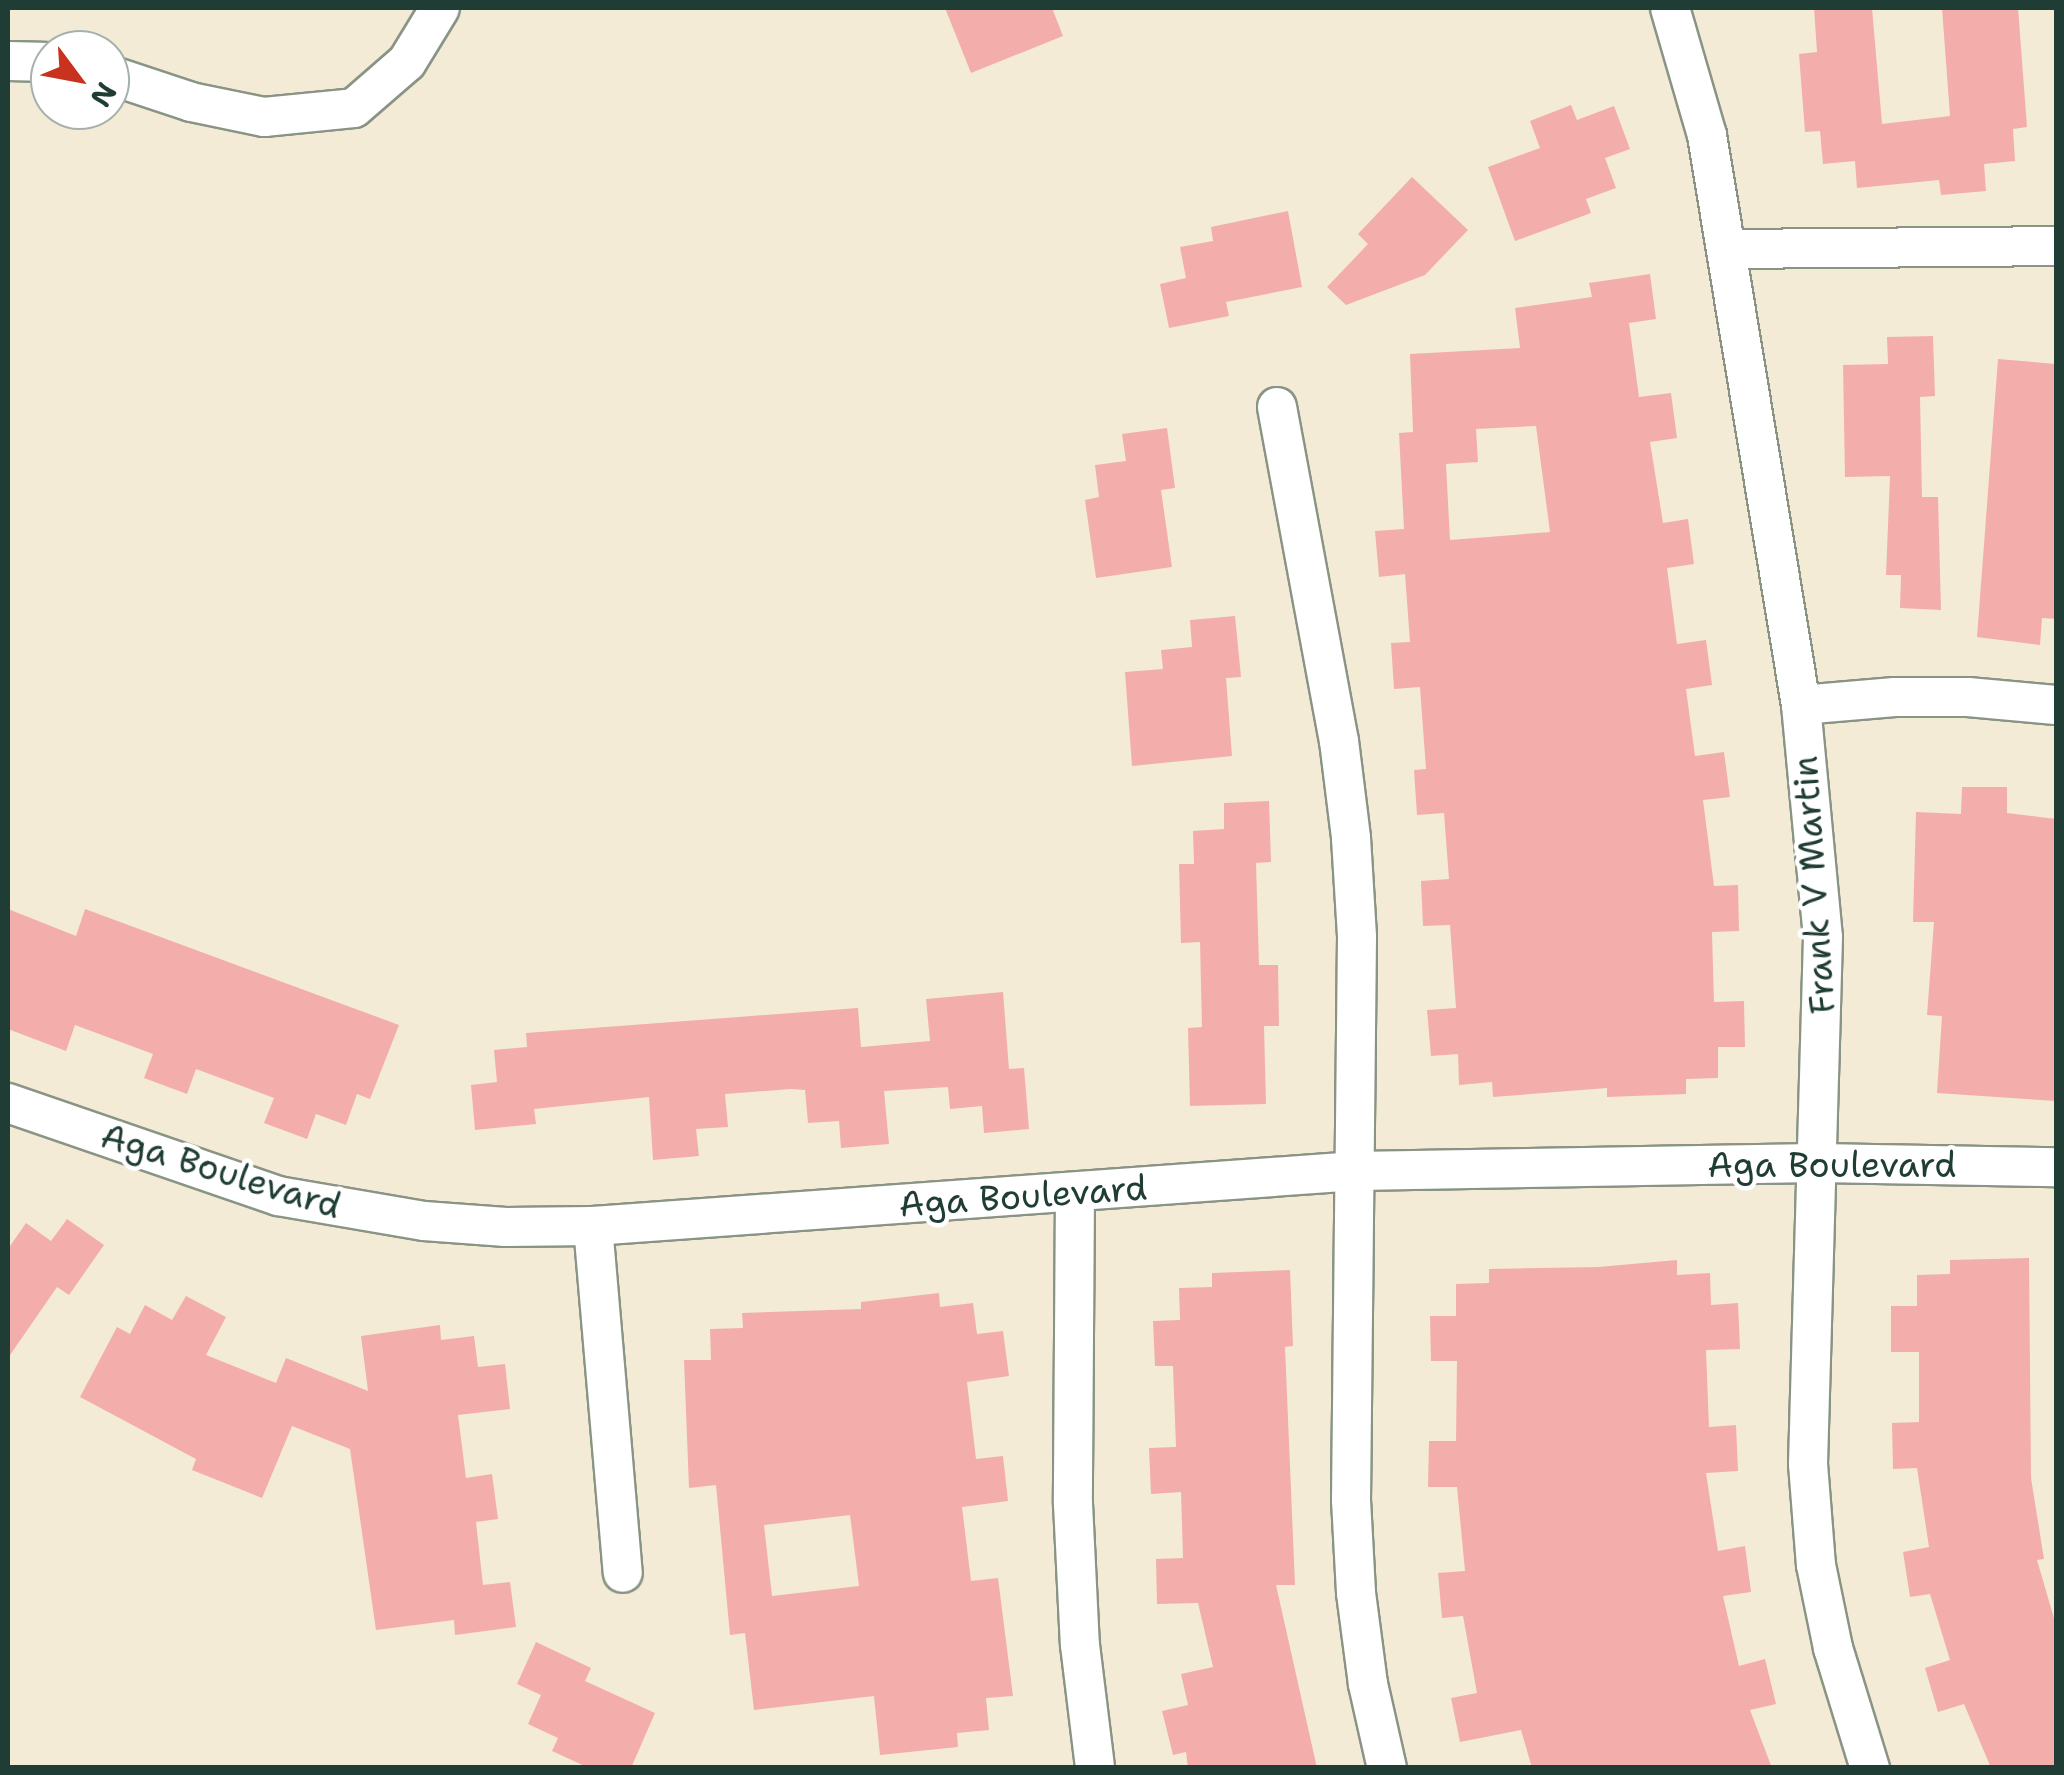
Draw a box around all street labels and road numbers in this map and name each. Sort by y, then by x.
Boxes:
street label: Frank V Martin [1784,755,1844,1015]
street label: Aga Boulevard [96,1115,346,1227]
street label: Aga Boulevard [1708,1144,1956,1186]
street label: Aga Boulevard [897,1166,1149,1226]

